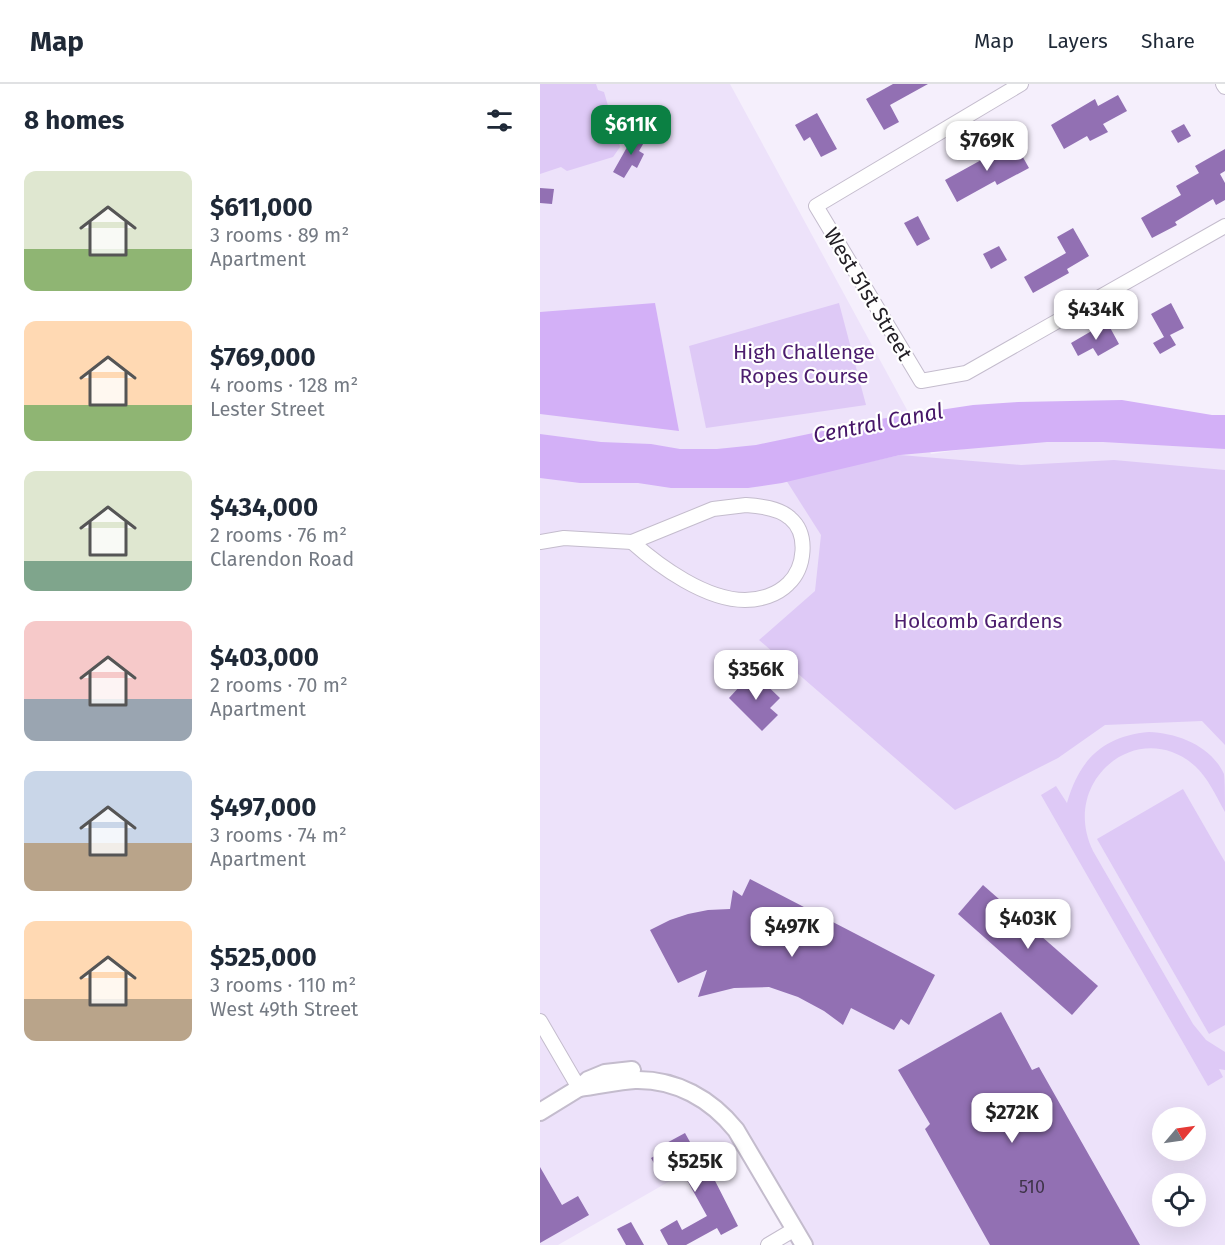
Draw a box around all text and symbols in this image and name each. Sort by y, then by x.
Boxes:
text: Map [30,25,84,58]
text: Map [974,28,1014,54]
text: Layers [1047,28,1108,54]
text: Share [1141,28,1195,54]
icon: filters [483,104,516,137]
text: 8 homes [24,105,124,136]
pin: $611K [589,105,673,156]
text: $611K [605,112,657,136]
pin: $769K [945,121,1029,172]
text: $769K [960,128,1014,152]
text: $611,000 [210,192,313,223]
icon: home [72,195,144,267]
text: 3 rooms · 89 m² [210,223,349,247]
street label: West 51st Street [818,223,918,365]
text: Apartment [210,247,306,271]
pin: $434K [1054,290,1138,341]
text: $434K [1068,297,1124,321]
park label: High Challenge Ropes Course [733,339,875,389]
text: $769,000 [210,342,316,373]
icon: home [72,345,144,417]
text: 4 rooms · 128 m² [210,373,358,397]
text: Lester Street [210,397,325,421]
water label: Central Canal [811,397,945,449]
text: $434,000 [210,492,318,523]
icon: home [72,495,144,567]
text: 2 rooms · 76 m² [210,523,347,547]
text: Clarendon Road [210,547,354,571]
park label: Holcomb Gardens [894,608,1063,634]
text: $403,000 [210,642,319,673]
icon: home [72,645,144,717]
pin: $356K [714,650,798,701]
text: $356K [728,657,784,681]
text: 2 rooms · 70 m² [210,673,348,697]
text: Apartment [210,697,306,721]
text: $497,000 [210,792,316,823]
icon: home [72,795,144,867]
text: 3 rooms · 74 m² [210,823,347,847]
text: Apartment [210,847,306,871]
pin: $403K [986,899,1070,950]
text: $403K [1000,906,1056,930]
pin: $497K [750,907,834,958]
text: $497K [765,914,819,938]
text: $525,000 [210,942,317,973]
icon: home [72,945,144,1017]
text: 3 rooms · 110 m² [210,973,356,997]
text: West 49th Street [210,997,358,1021]
pin: $272K [970,1093,1054,1144]
text: $272K [985,1100,1039,1124]
north arrow [1152,1107,1206,1161]
map controls [1152,1107,1206,1227]
pin: $525K [653,1142,737,1193]
text: $525K [667,1149,723,1173]
button: locate [1152,1173,1206,1227]
house number: 510 [1019,1176,1045,1198]

